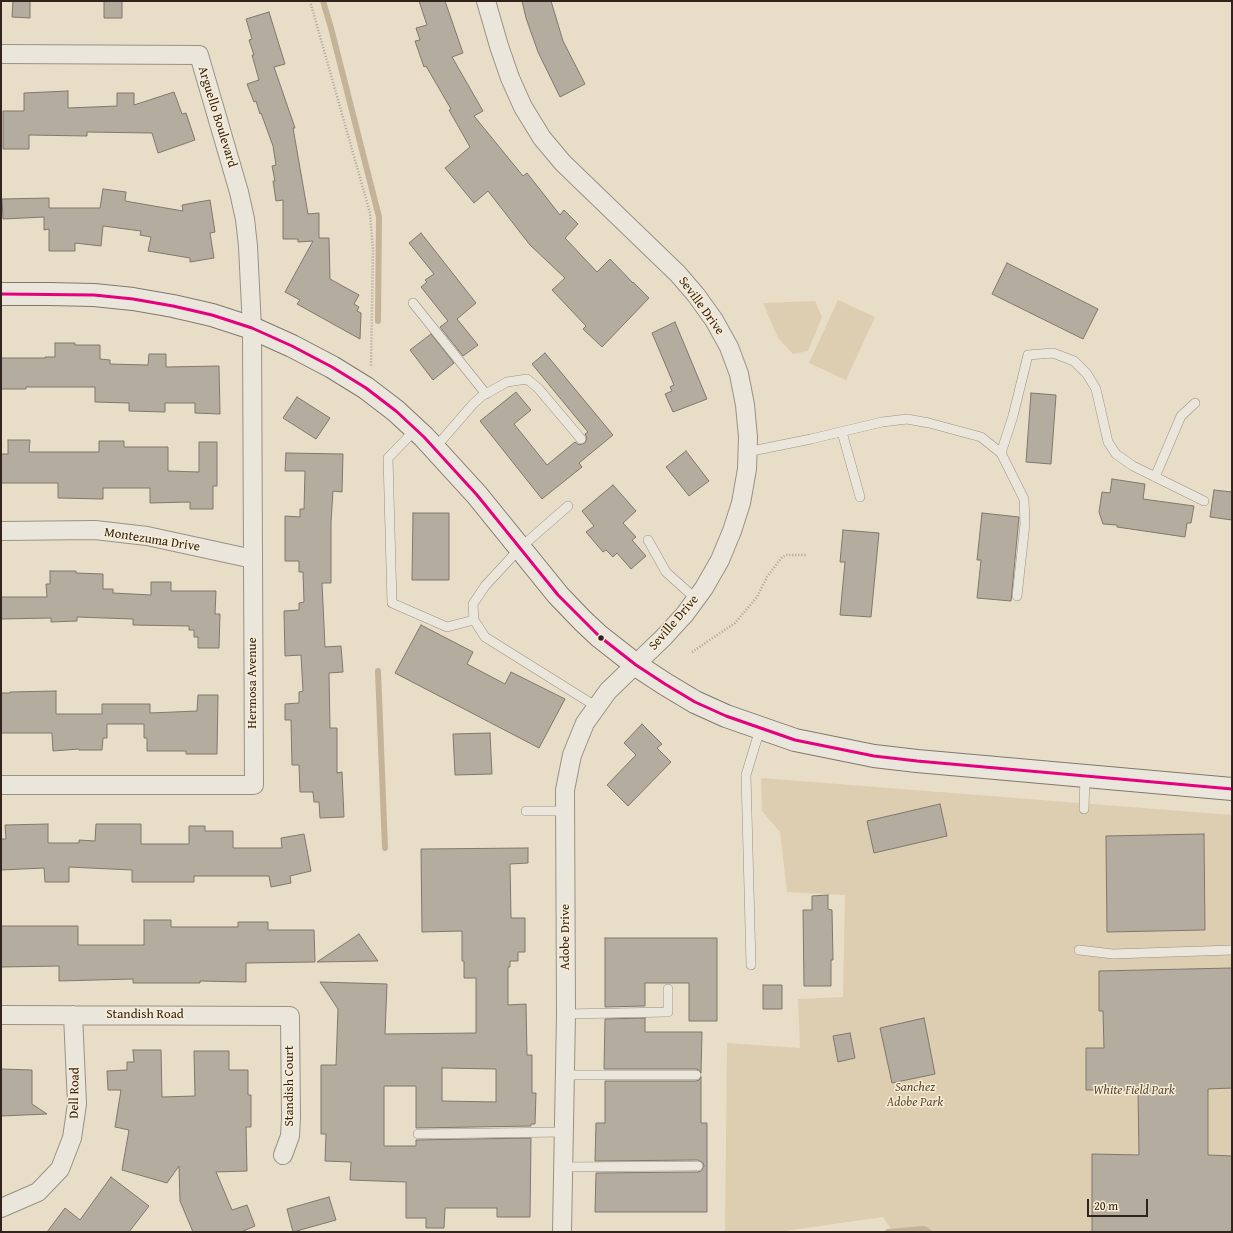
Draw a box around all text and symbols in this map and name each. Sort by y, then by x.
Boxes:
street label: Arguello Boulevard [194,65,240,169]
street label: Seville Drive [675,274,727,338]
street label: Montezuma Drive [103,525,201,555]
street label: Seville Drive [646,592,702,654]
unlabelled marker [596,633,606,643]
street label: Hermosa Avenue [245,637,261,729]
street label: Adobe Drive [558,904,574,970]
street label: Standish Road [106,1007,184,1023]
street label: Standish Court [282,1046,298,1126]
street label: Dell Road [67,1067,83,1119]
park label: Sanchez Adobe Park [887,1080,943,1111]
park label: White Field Park [1093,1083,1175,1099]
scale bar [1089,1191,1150,1217]
text: 20 m [1094,1197,1118,1214]

